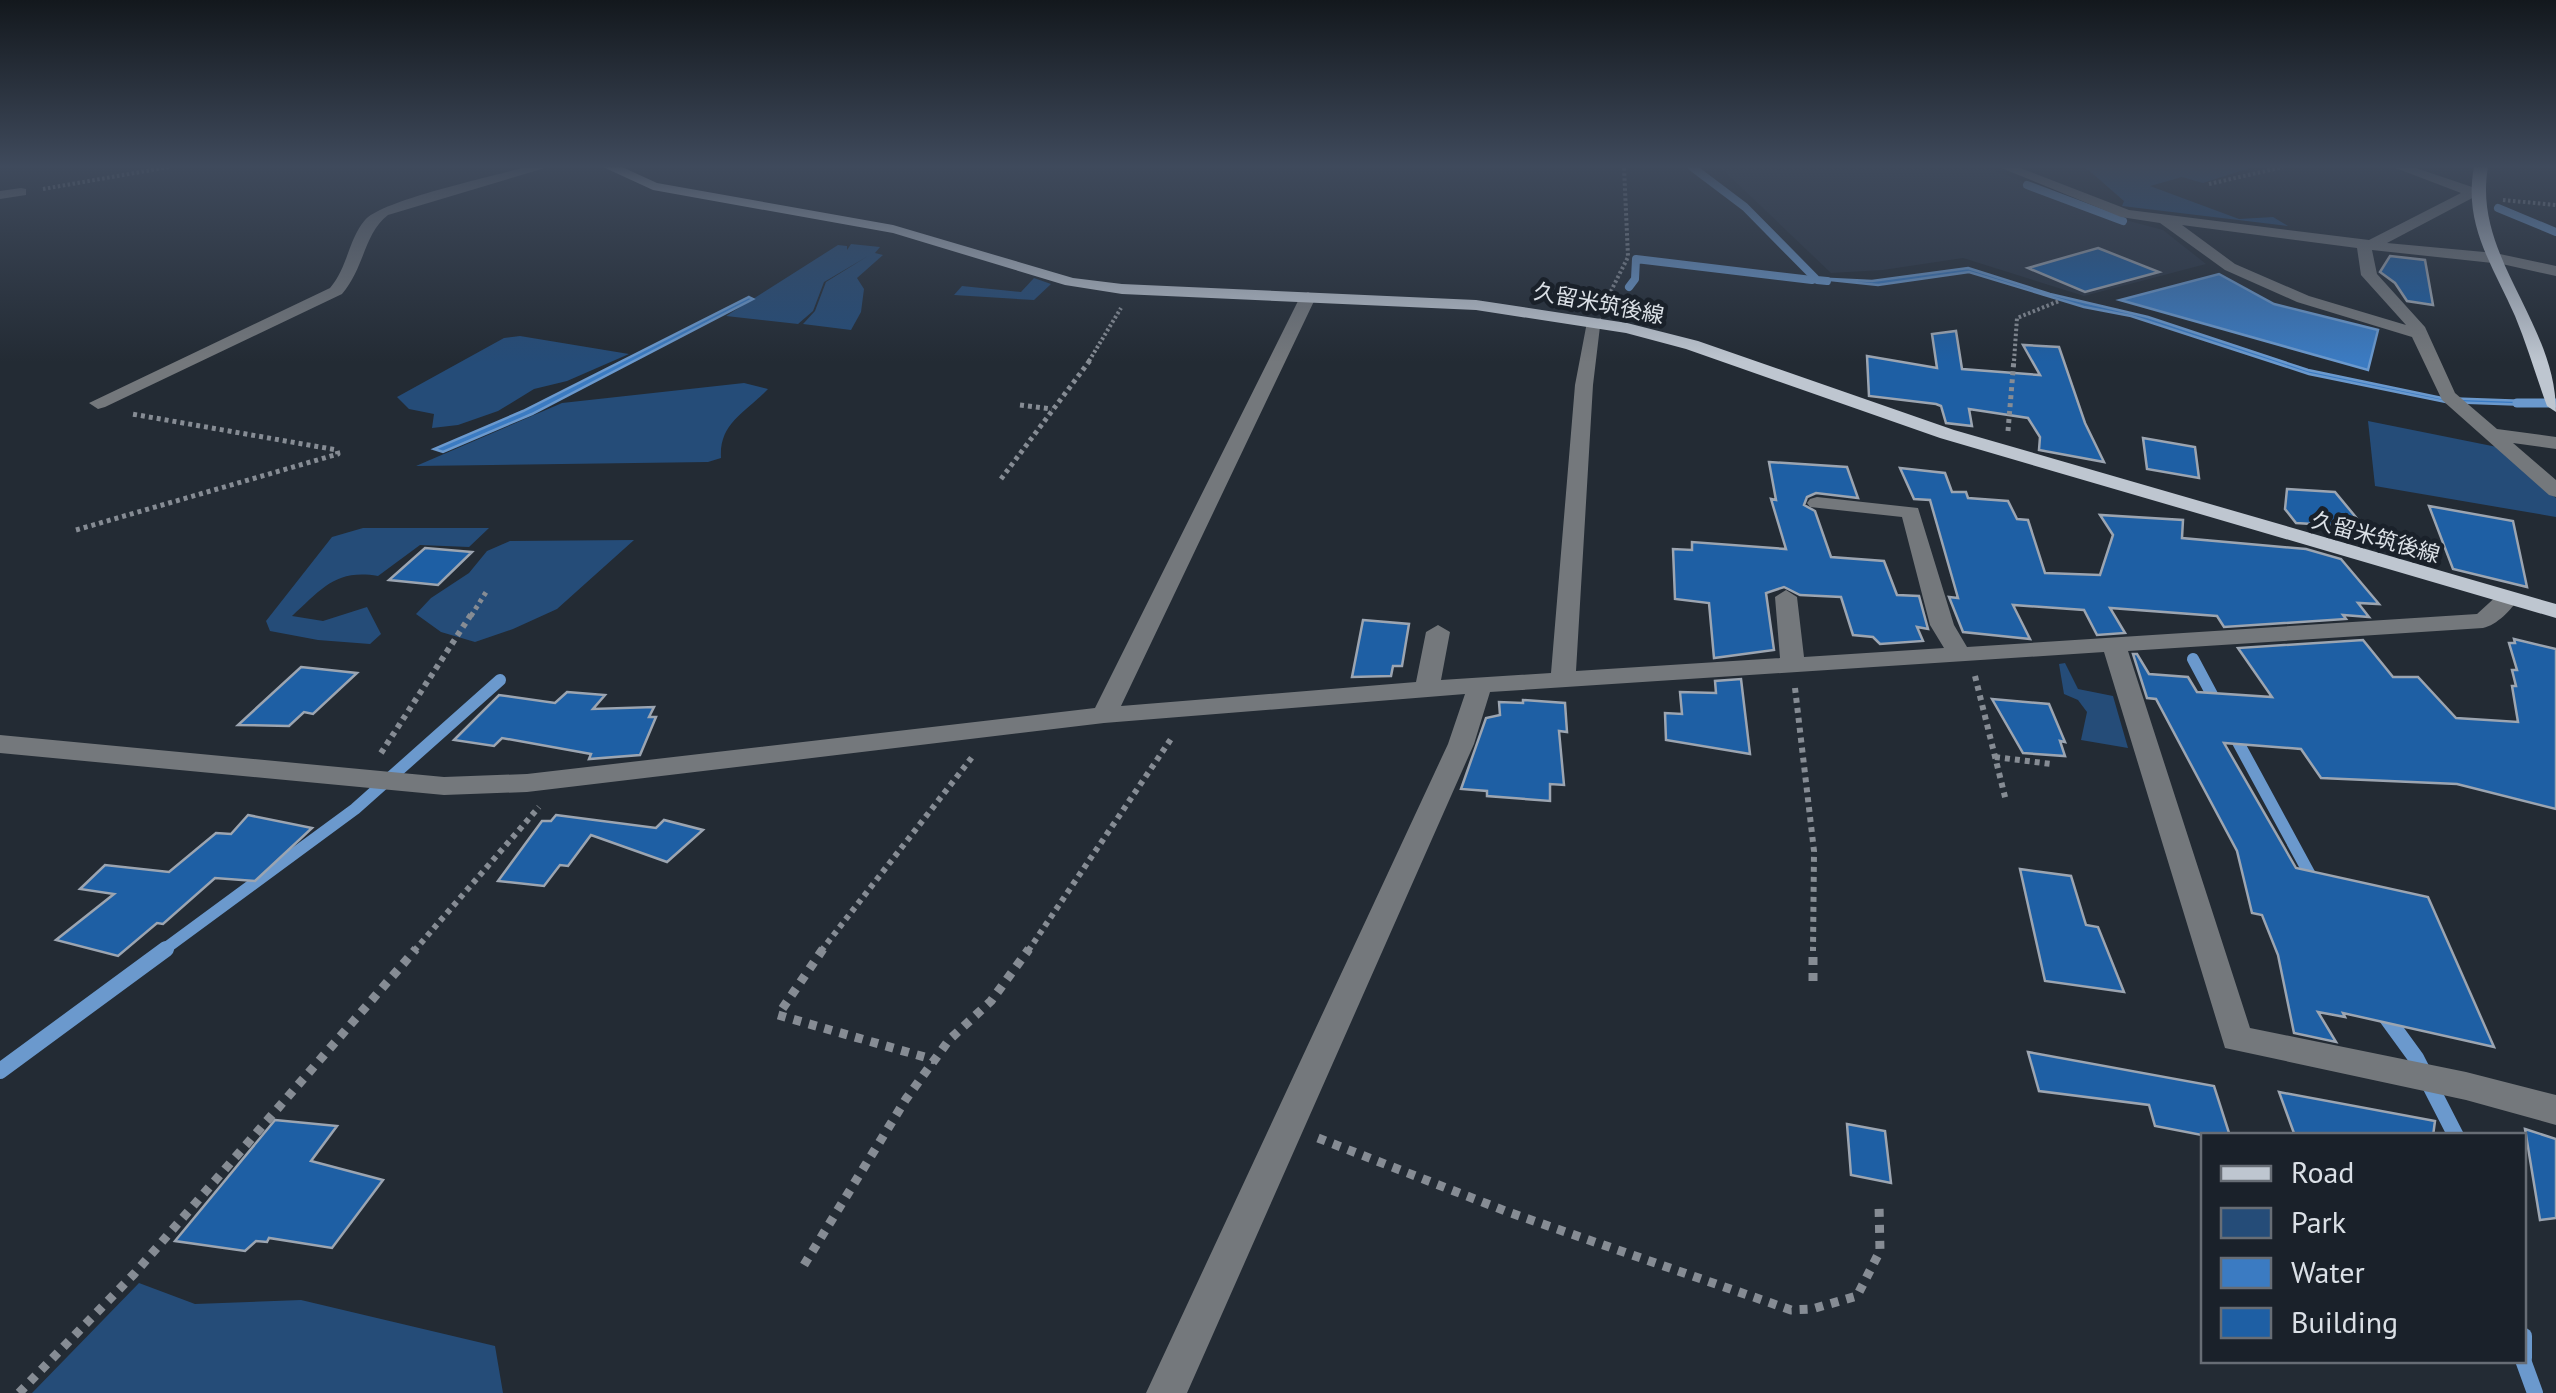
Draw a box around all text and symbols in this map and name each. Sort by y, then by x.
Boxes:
street label: 久留米筑後線 [1532,277,1666,329]
street label: 久留米筑後線 [2309,505,2443,569]
legend [2201,1133,2526,1363]
text: Road [2291,1152,2355,1191]
text: Park [2291,1202,2347,1241]
text: Water [2291,1252,2365,1291]
text: Building [2291,1302,2398,1341]

